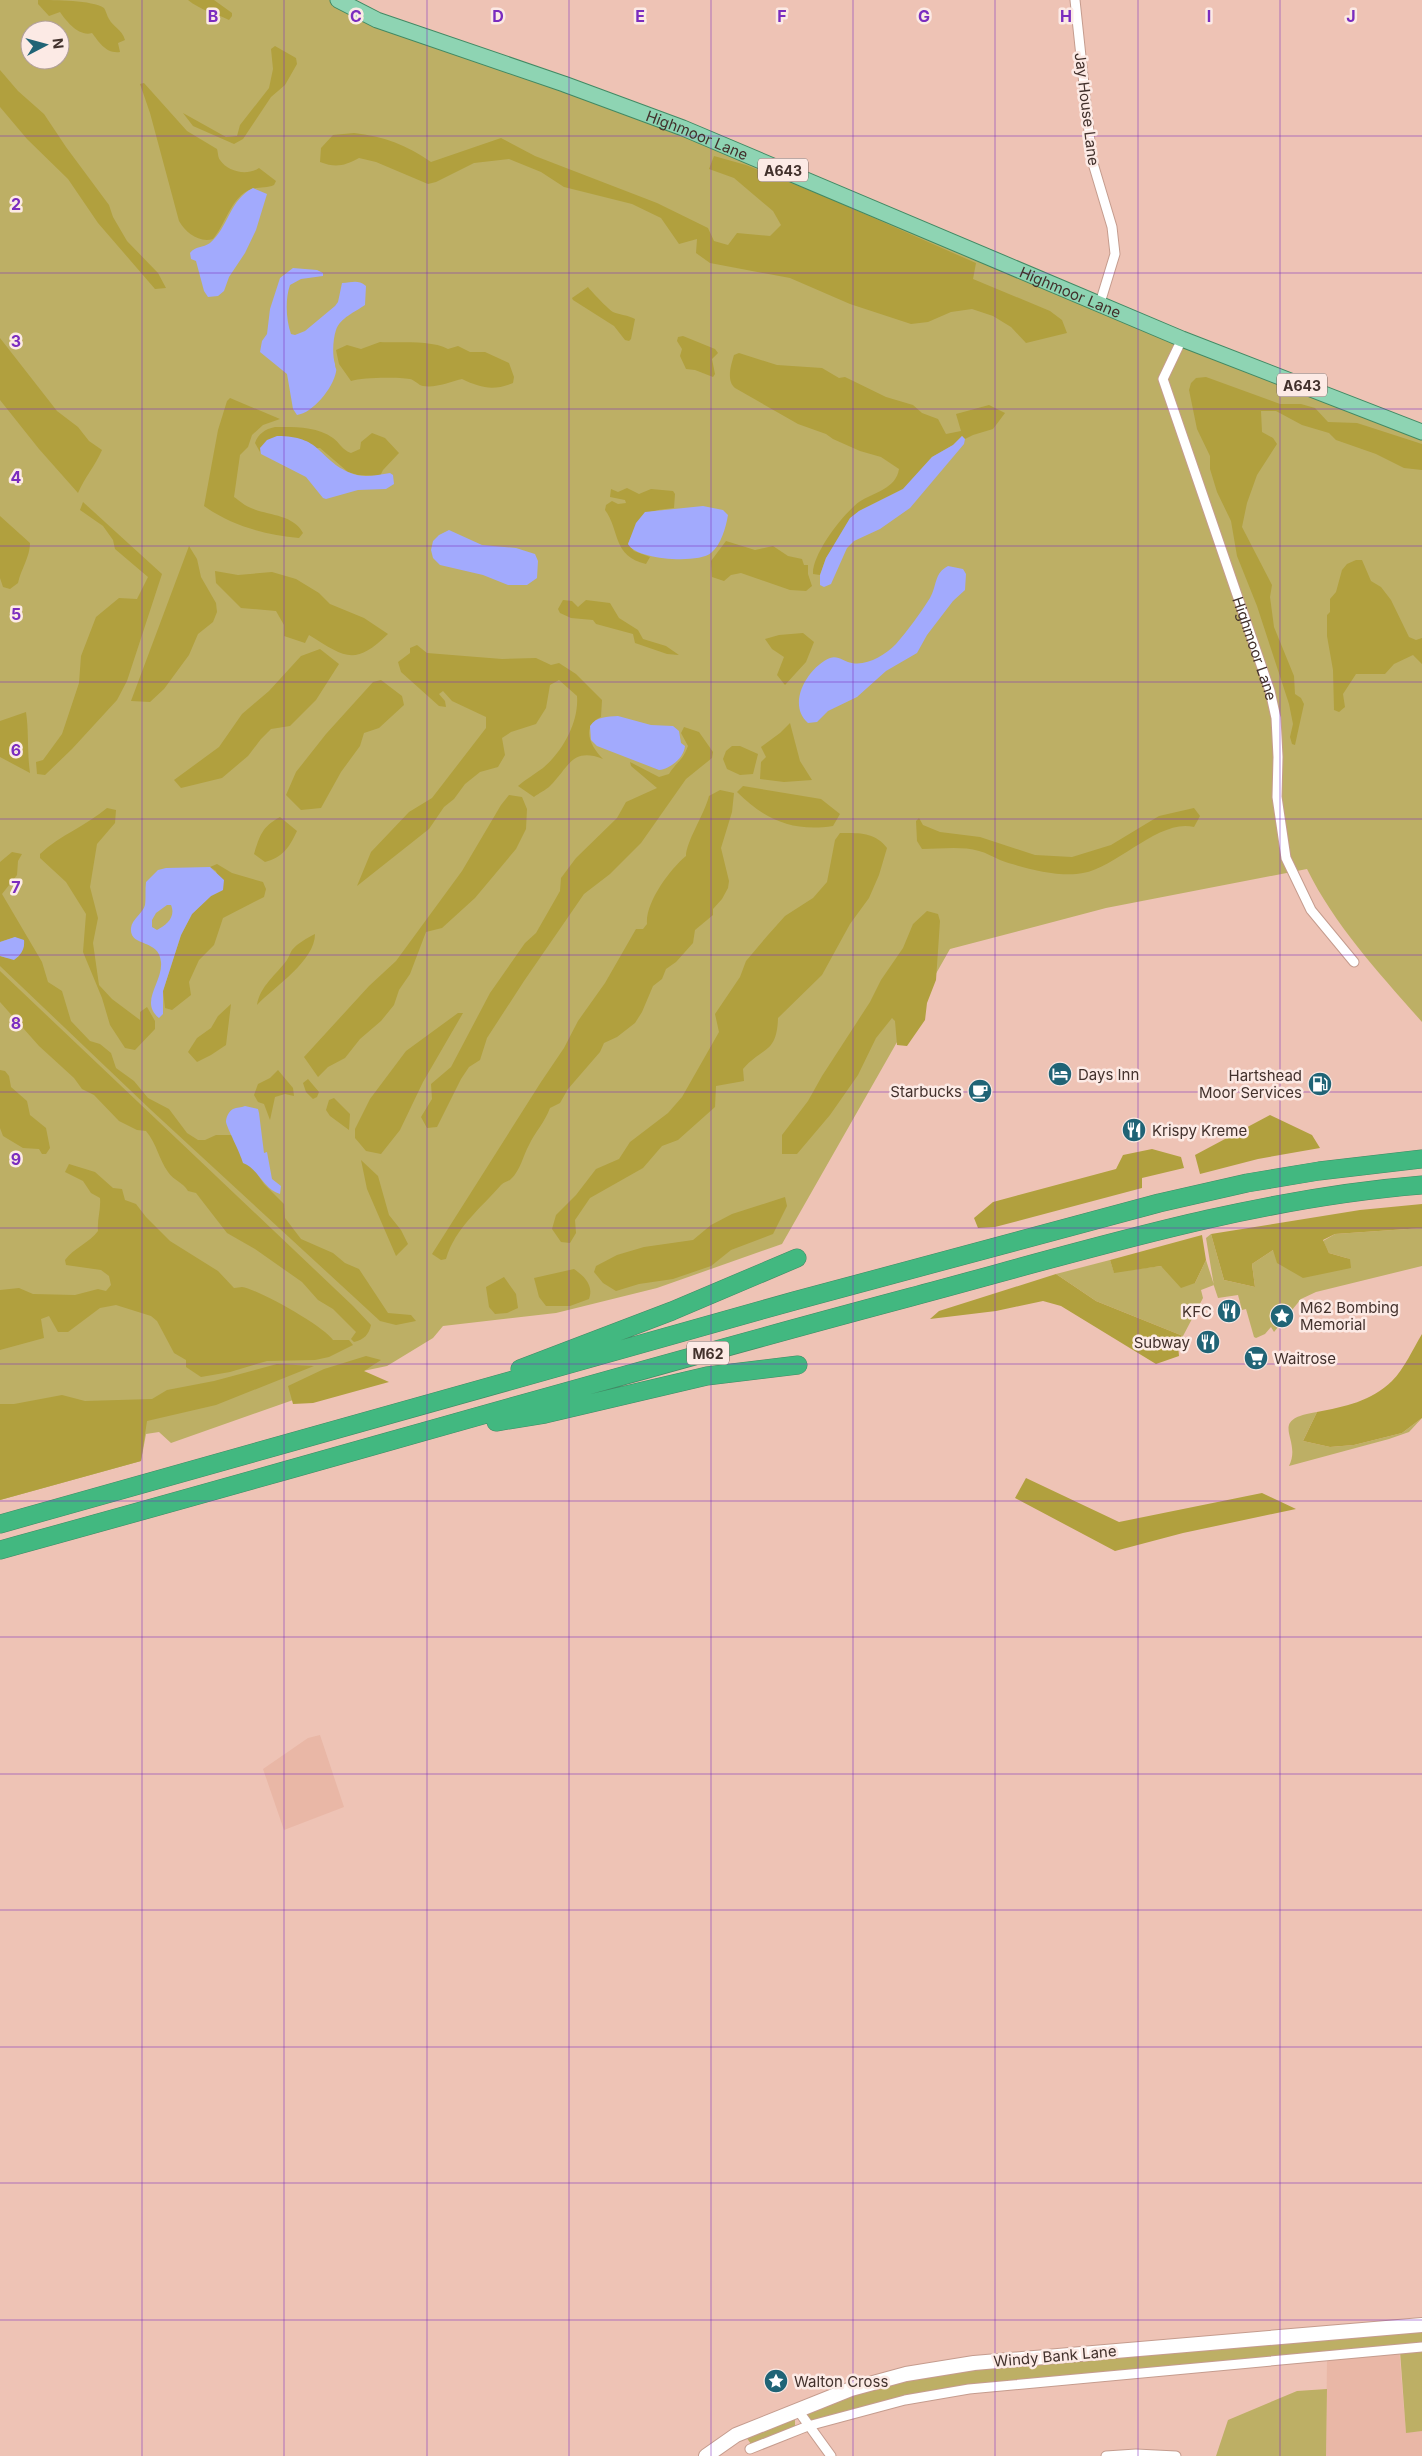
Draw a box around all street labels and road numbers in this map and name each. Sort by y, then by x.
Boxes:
street label: Jay House Lane [1071,51,1103,167]
street label: Highmoor Lane [644,106,751,164]
road number: A643 [758,158,808,182]
street label: Highmoor Lane [1017,262,1124,322]
road number: A643 [1277,374,1327,396]
street label: Highmoor Lane [1229,594,1281,702]
road number: M62 [687,1342,729,1365]
street label: Windy Bank Lane [993,2341,1117,2371]

